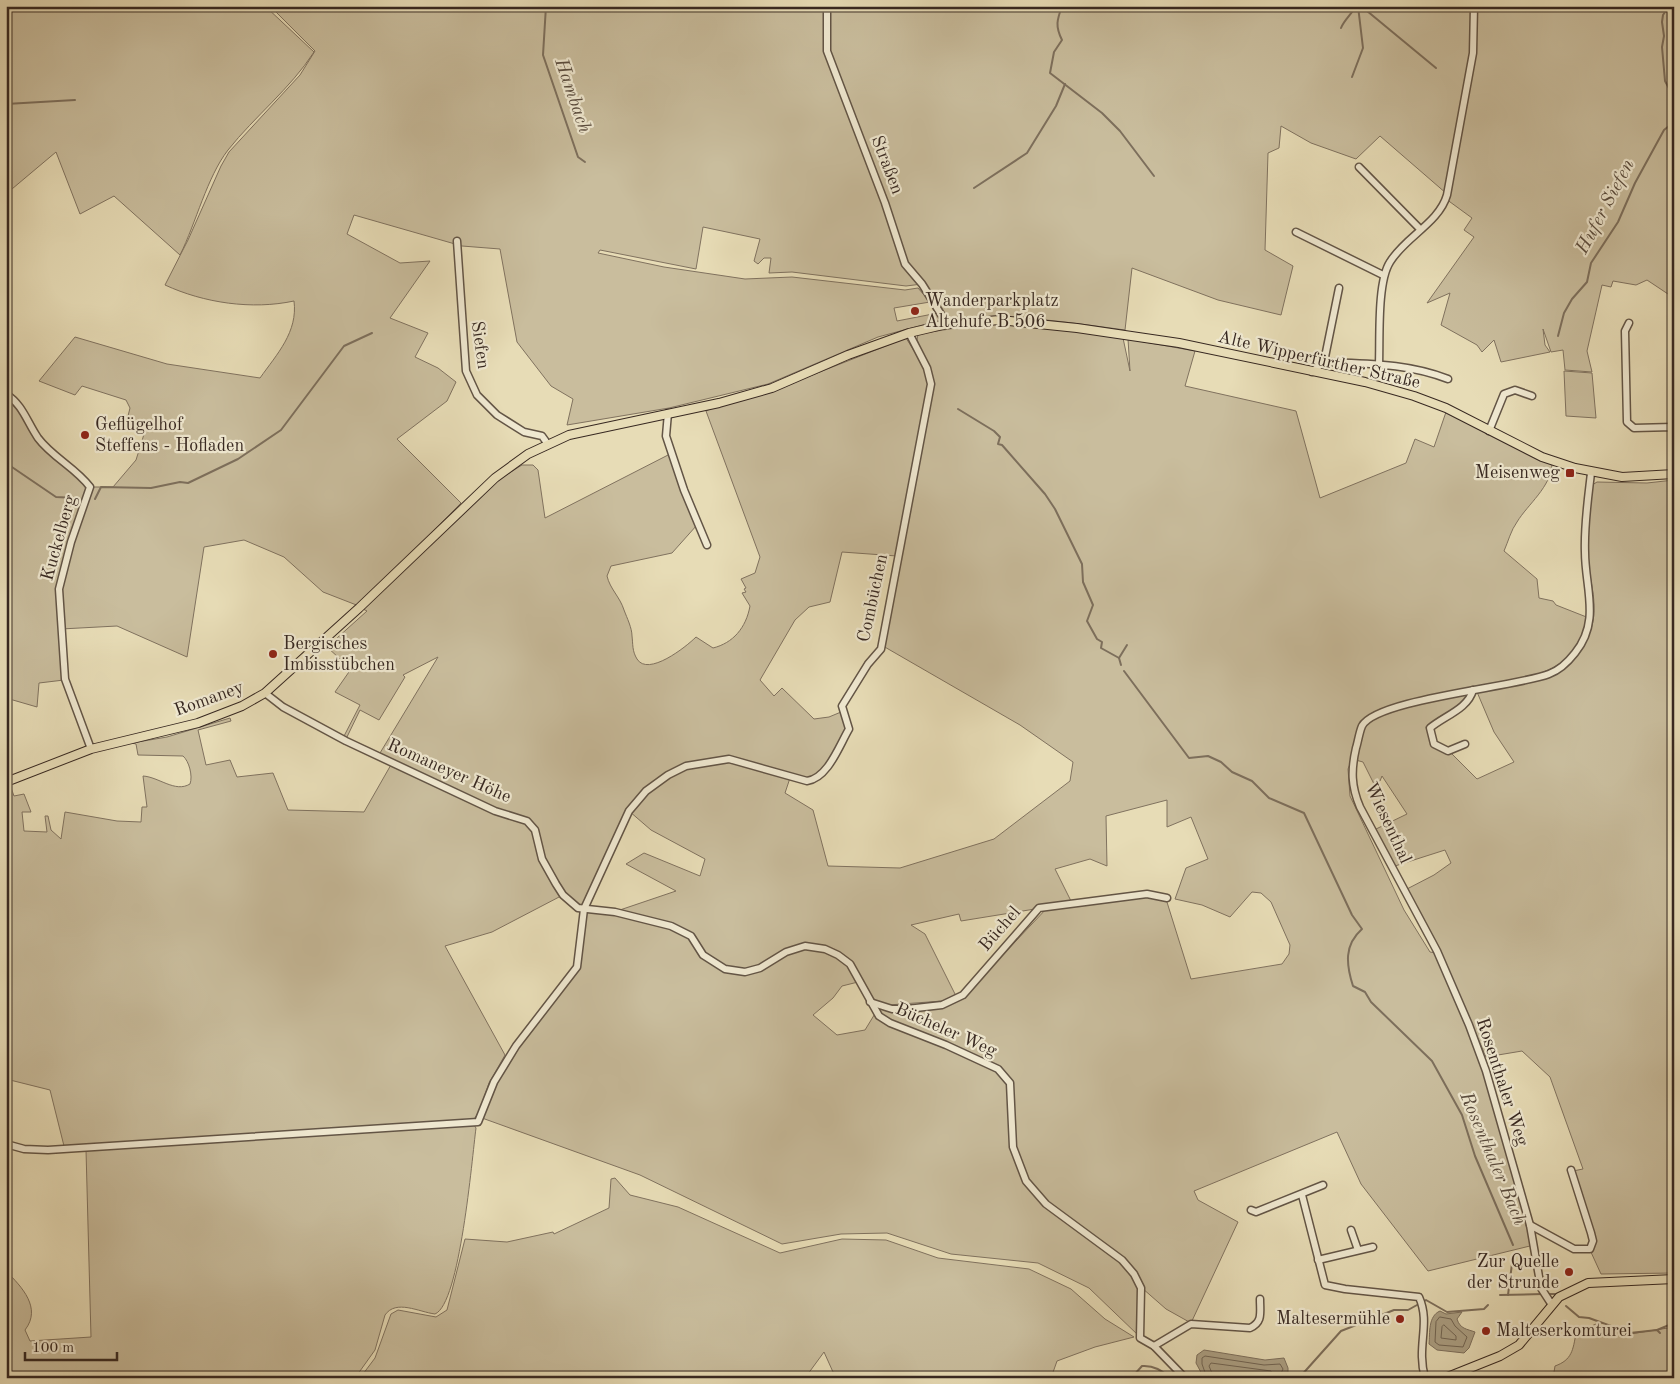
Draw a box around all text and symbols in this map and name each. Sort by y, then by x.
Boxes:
water label: Hambach [550,55,594,136]
street label: Straßen [868,133,906,197]
water label: Hufer Siefen [1573,156,1639,258]
place label: Wanderparkplatz Altehufe B 506 [925,292,1059,331]
marker: Wanderparkplatz Altehufe B 506 [909,305,921,317]
street label: Siefen [468,320,492,370]
street label: Alte Wipperfürther Straße [1216,328,1422,392]
place label: Geflügelhof Steffens - Hofladen [95,416,244,455]
marker: Geflügelhof Steffens - Hofladen [79,429,91,441]
place label: Meisenweg [1475,464,1560,482]
marker: Meisenweg [1564,467,1576,479]
street label: Kuckelberg [38,493,80,583]
street label: Combüchen [855,552,891,644]
place label: Bergisches Imbisstübchen [283,635,395,674]
marker: Bergisches Imbisstübchen [267,648,279,660]
street label: Romaney [172,678,247,720]
street label: Romaneyer Höhe [384,736,514,806]
street label: Wiesenthal [1361,780,1415,866]
street label: Büchel [976,903,1024,955]
street label: Bücheler Weg [893,1000,1000,1061]
street label: Rosenthaler Weg [1473,1016,1531,1149]
water label: Rosenthaler Bach [1455,1089,1529,1229]
place label: Zur Quelle der Strunde [1467,1253,1559,1292]
marker: Zur Quelle der Strunde [1563,1266,1575,1278]
place label: Maltesermühle [1276,1310,1390,1328]
marker: Maltesermühle [1394,1313,1406,1325]
place label: Malteserkomturei [1496,1322,1632,1340]
marker: Malteserkomturei [1480,1325,1492,1337]
scale bar [25,1329,118,1361]
text: 100 m [32,1341,74,1356]

